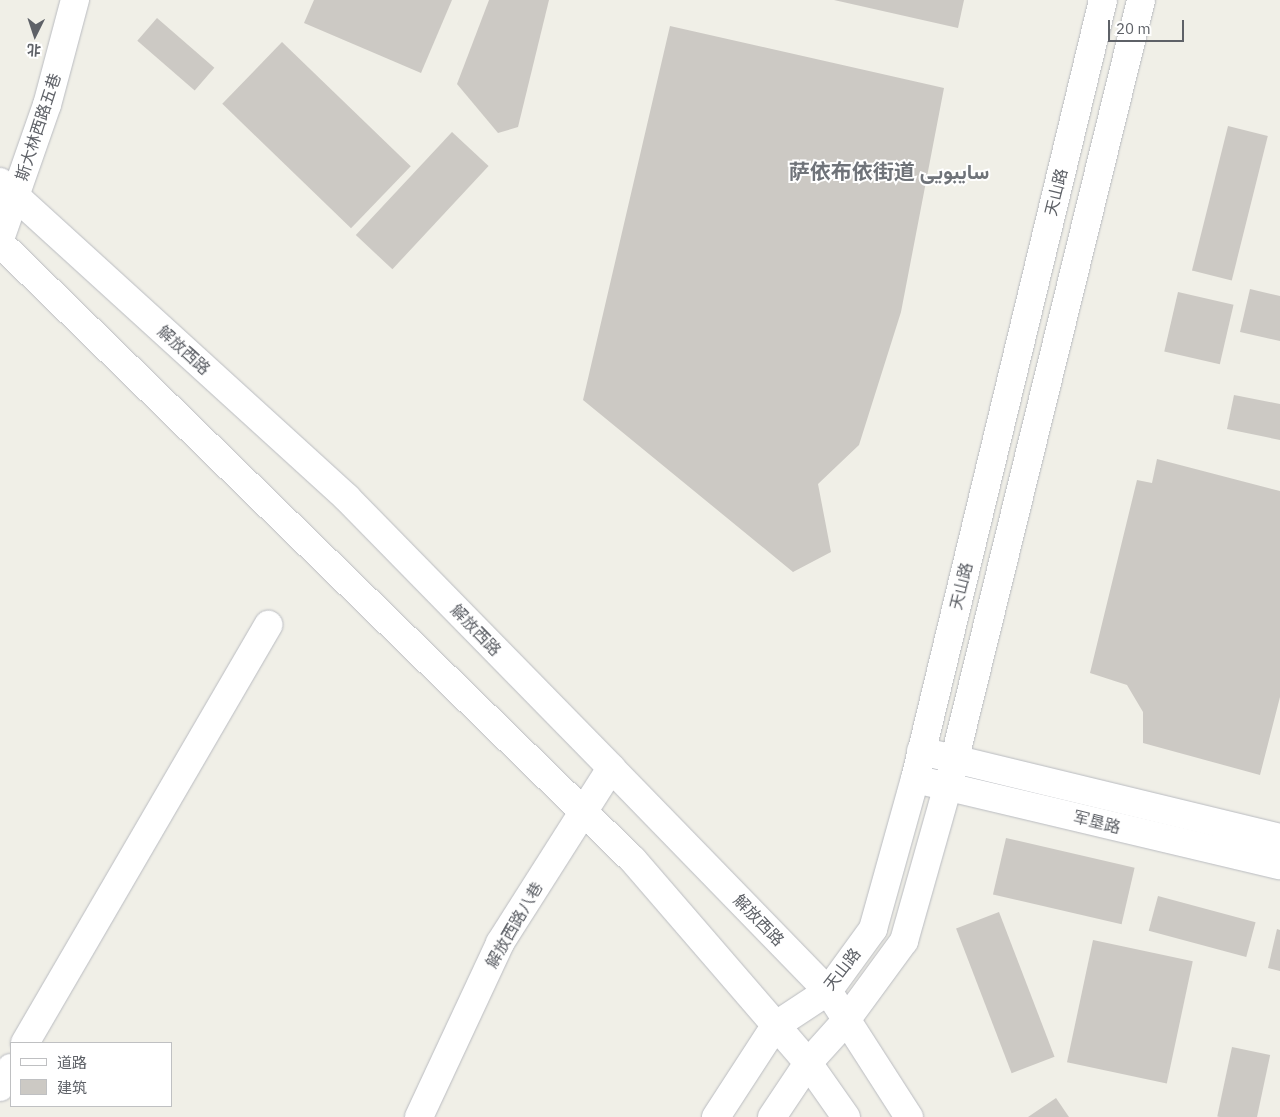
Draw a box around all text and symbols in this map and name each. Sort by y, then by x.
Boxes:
north arrow [10,10,60,60]
scale bar [1110,10,1186,42]
text: 20 m [1116,19,1151,38]
text: 北 [26,40,42,59]
street label: 斯大林西路五巷 [12,71,64,183]
district label: 萨依布依街道 سايبويى [789,158,989,184]
street label: 天山路 [1041,166,1071,218]
street label: 解放西路 [154,321,214,379]
street label: 天山路 [946,560,976,612]
street label: 解放西路 [447,600,505,660]
street label: 军垦路 [1071,807,1123,837]
street label: 解放西路八巷 [482,879,546,971]
street label: 解放西路 [730,890,788,950]
street label: 天山路 [820,944,864,994]
legend [10,1042,172,1107]
text: 道路 [57,1053,87,1072]
text: 建筑 [57,1078,87,1097]

